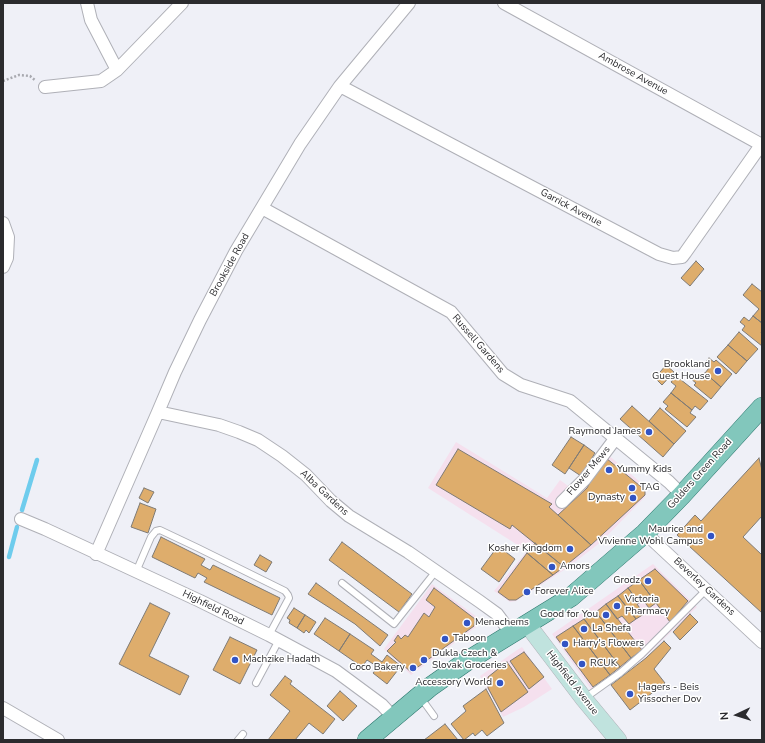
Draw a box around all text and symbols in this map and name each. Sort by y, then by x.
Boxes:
street label: Ambrose Avenue [596,50,670,98]
street label: Garrick Avenue [538,187,604,229]
street label: Brookside Road [208,231,252,299]
street label: Russell Gardens [449,312,507,376]
place label: Brookland Guest House [652,359,710,382]
marker: Brookland Guest House [713,366,723,376]
place label: Raymond James [569,426,641,438]
marker: Raymond James [644,427,654,437]
street label: Golders Green Road [665,436,735,512]
street label: Flower Mews [565,444,613,498]
place label: Yummy Kids [617,464,672,476]
marker: Yummy Kids [604,465,614,475]
street label: Alba Gardens [297,468,351,518]
place label: TAG [640,482,660,494]
marker: TAG [627,483,637,493]
place label: Dynasty [588,492,625,504]
marker: Dynasty [628,493,638,503]
place label: Maurice and Vivienne Wohl Campus [598,524,703,548]
marker: Maurice and Vivienne Wohl Campus [706,531,716,541]
place label: Kosher Kingdom [488,543,562,555]
marker: Kosher Kingdom [565,544,575,554]
street label: Beverley Gardens [671,555,737,619]
place label: Amors [560,561,590,573]
marker: Amors [547,562,557,572]
place label: Grodz [613,575,640,587]
marker: Grodz [643,576,653,586]
place label: Forever Alice [535,586,594,598]
marker: Forever Alice [522,587,532,597]
street label: Highfield Road [180,588,246,628]
place label: Victoria Pharmacy [625,594,670,618]
marker: Victoria Pharmacy [612,601,622,611]
place label: Good for You [540,609,598,621]
marker: Good for You [601,610,611,620]
place label: Menachems [475,617,529,629]
marker: Menachems [462,618,472,628]
place label: La Shefa [592,623,631,635]
marker: La Shefa [579,624,589,634]
place label: Taboon [453,633,486,645]
marker: Taboon [440,634,450,644]
place label: Harry's Flowers [573,638,644,650]
marker: Harry's Flowers [560,639,570,649]
place label: Dukla Czech & Slovak Groceries [432,648,507,672]
street label: Highfield Avenue [543,649,601,717]
place label: Machzike Hadath [243,654,320,666]
marker: Machzike Hadath [230,655,240,665]
marker: Dukla Czech & Slovak Groceries [419,655,429,665]
place label: RCUK [590,658,617,670]
marker: RCUK [577,659,587,669]
place label: Coco Bakery [349,662,405,674]
marker: Coco Bakery [408,663,418,673]
place label: Accessory World [415,677,492,689]
marker: Accessory World [495,678,505,688]
place label: Hagers - Beis Yissocher Dov [638,682,701,706]
marker: Hagers - Beis Yissocher Dov [625,689,635,699]
north arrow [717,695,757,735]
text: N [717,711,732,721]

